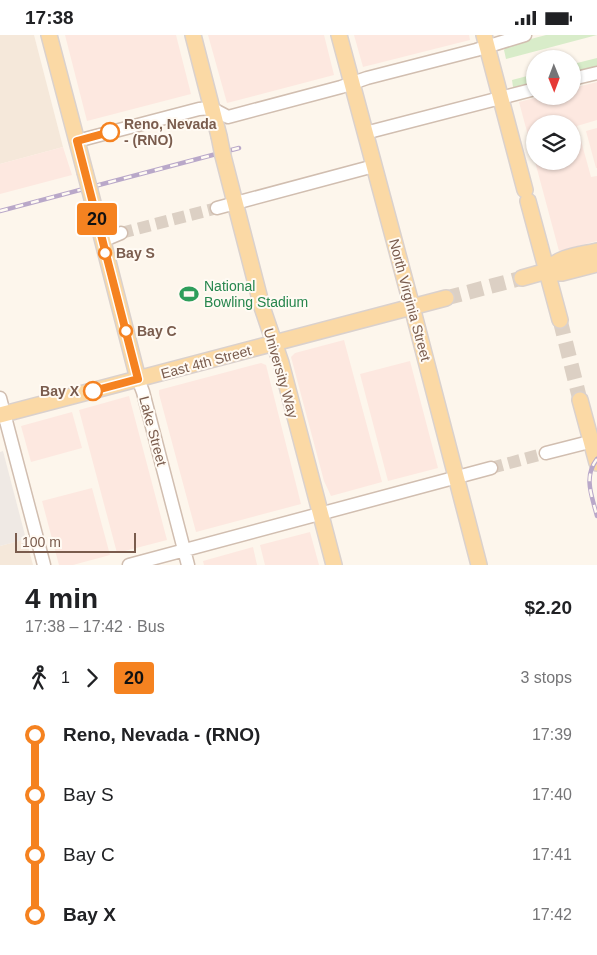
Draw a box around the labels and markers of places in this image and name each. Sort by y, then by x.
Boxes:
place label: Reno, Nevada - (RNO) [124,116,217,148]
marker: Reno, Nevada - (RNO) [100,122,120,142]
place label: Bay S [116,245,155,261]
marker: Bay S [98,246,112,260]
place label: National Bowling Stadium [204,278,308,310]
sports icon: National Bowling Stadium [178,283,200,305]
place label: Bay C [137,323,177,339]
marker: Bay C [119,324,133,338]
marker: Bay X [83,381,103,401]
place label: Bay X [40,383,80,399]

